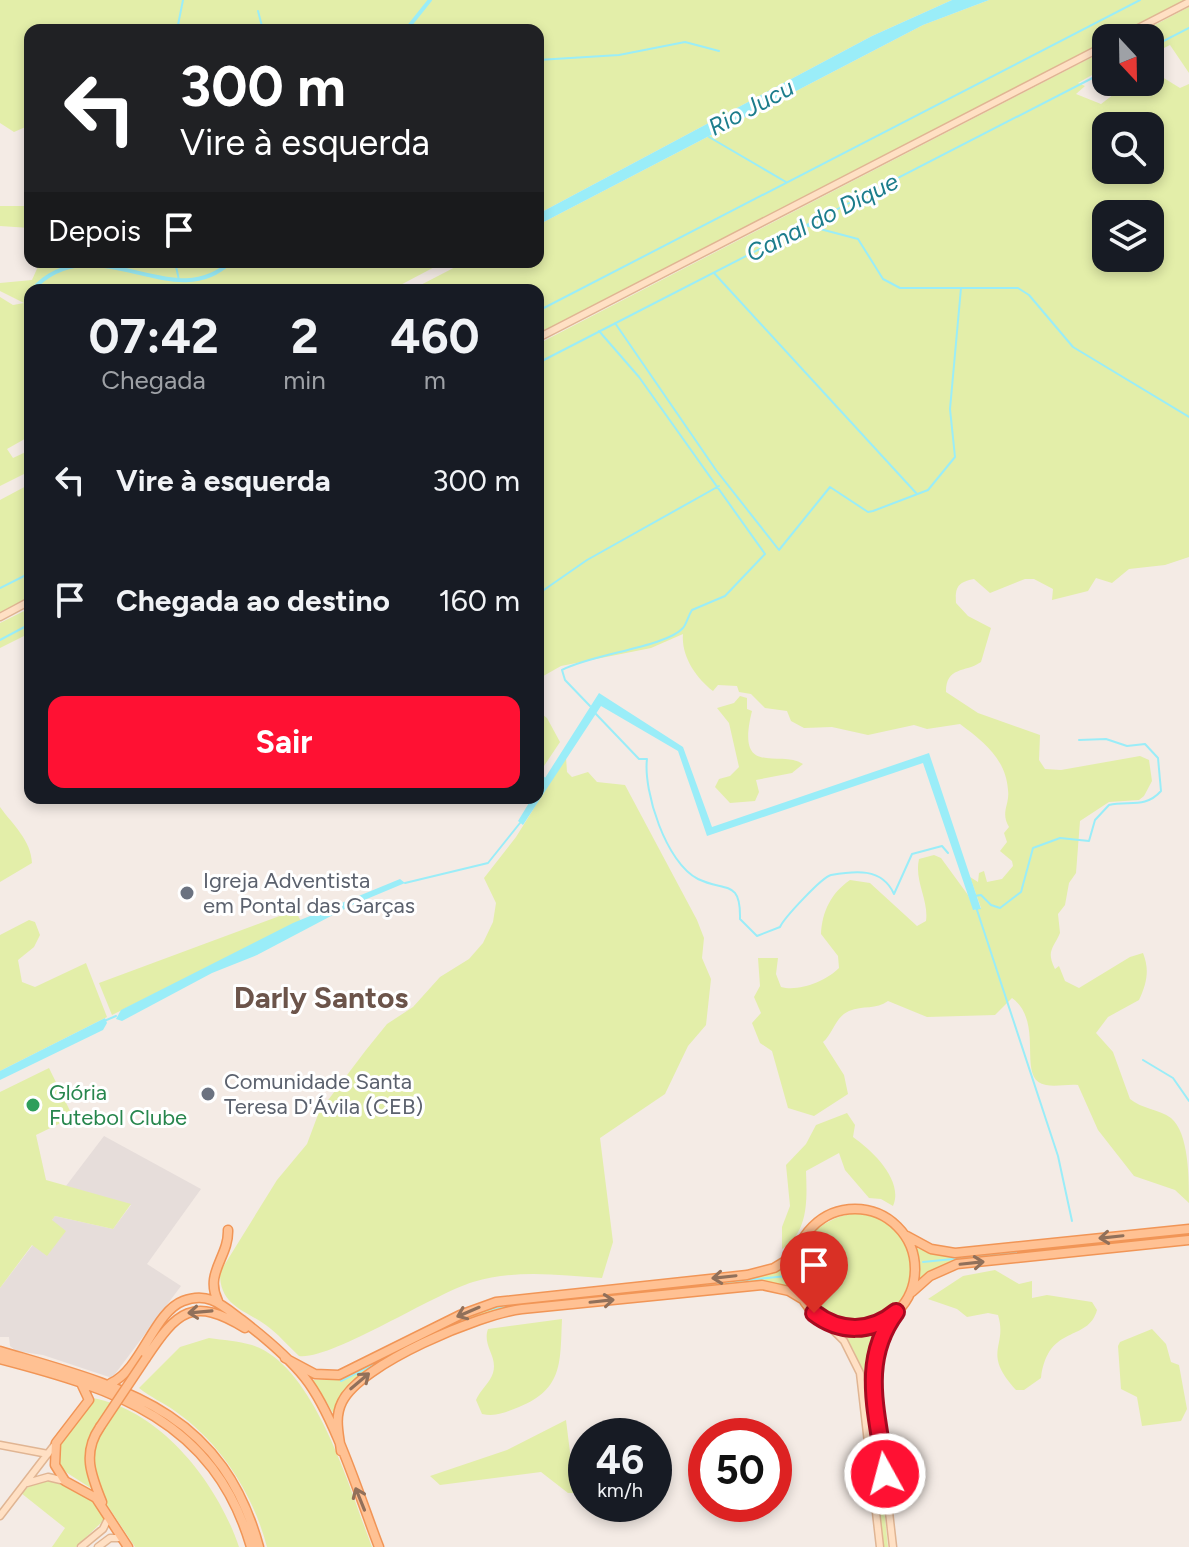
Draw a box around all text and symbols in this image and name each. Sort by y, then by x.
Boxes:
north arrow [1092,24,1164,96]
map controls [1092,24,1164,272]
text: 300 m [180,53,346,120]
icon: left [48,56,152,160]
water label: Rio Jucu [703,72,799,142]
button: search [1092,112,1164,184]
text: Vire à esquerda [180,121,430,164]
water label: Canal do Dique [741,166,903,268]
button: layers [1092,200,1164,272]
icon: arrive [157,208,201,252]
text: Depois [48,212,141,249]
text: 07:42 [88,307,219,365]
text: 2 [291,307,318,365]
text: 460 [390,307,480,365]
text: Chegada [101,364,206,396]
text: min [283,364,326,396]
text: m [424,364,446,396]
icon: left [48,458,92,502]
text: Vire à esquerda [116,462,331,499]
text: 300 m [432,462,520,499]
icon: arrive [48,578,92,622]
text: Chegada ao destino [116,582,390,619]
text: 160 m [438,582,520,619]
button: Sair [48,696,520,788]
place label: Igreja Adventista em Pontal das Garças [203,867,415,919]
marker: Igreja Adventista em Pontal das Garças [178,884,196,902]
district label: Darly Santos [234,979,408,1016]
place label: Comunidade Santa Teresa D'Ávila (CEB) [224,1068,423,1120]
place label: Glória Futebol Clube [49,1079,187,1131]
marker: Comunidade Santa Teresa D'Ávila (CEB) [199,1085,217,1103]
marker: Glória Futebol Clube [24,1096,42,1114]
one-way arrow [1098,1230,1125,1245]
pin [780,1231,848,1313]
icon: arrive [792,1243,836,1287]
one-way arrow [959,1255,985,1270]
one-way arrow [712,1270,738,1285]
one-way arrow [588,1293,615,1308]
one-way arrow [187,1305,213,1320]
one-way arrow [456,1305,480,1320]
one-way arrow [349,1372,369,1390]
speed limit sign: 50 [688,1418,792,1522]
position arrow [843,1432,927,1516]
text: 46 [596,1436,644,1484]
text: km/h [597,1478,643,1502]
one-way arrow [352,1487,367,1512]

